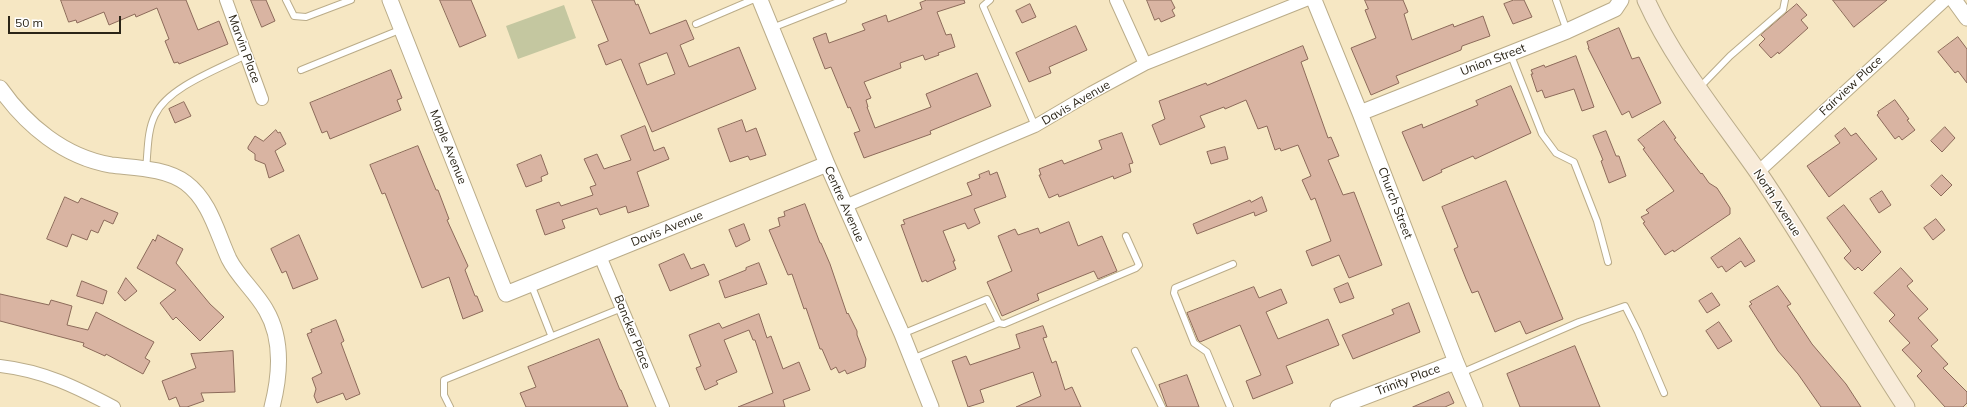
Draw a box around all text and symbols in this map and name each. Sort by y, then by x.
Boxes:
scale bar [10,8,123,34]
street label: Marvin Place [225,13,263,85]
text: 50 m [15,15,43,30]
street label: Union Street [1458,41,1528,79]
street label: Fairview Place [1817,53,1885,119]
street label: Davis Avenue [1039,78,1113,128]
street label: Maple Avenue [427,108,469,186]
street label: Centre Avenue [821,164,867,244]
street label: Church Street [1375,165,1415,241]
street label: North Avenue [1750,167,1804,239]
street label: Davis Avenue [629,208,705,250]
street label: Bancker Place [611,293,653,371]
street label: Trinity Place [1374,361,1442,399]

